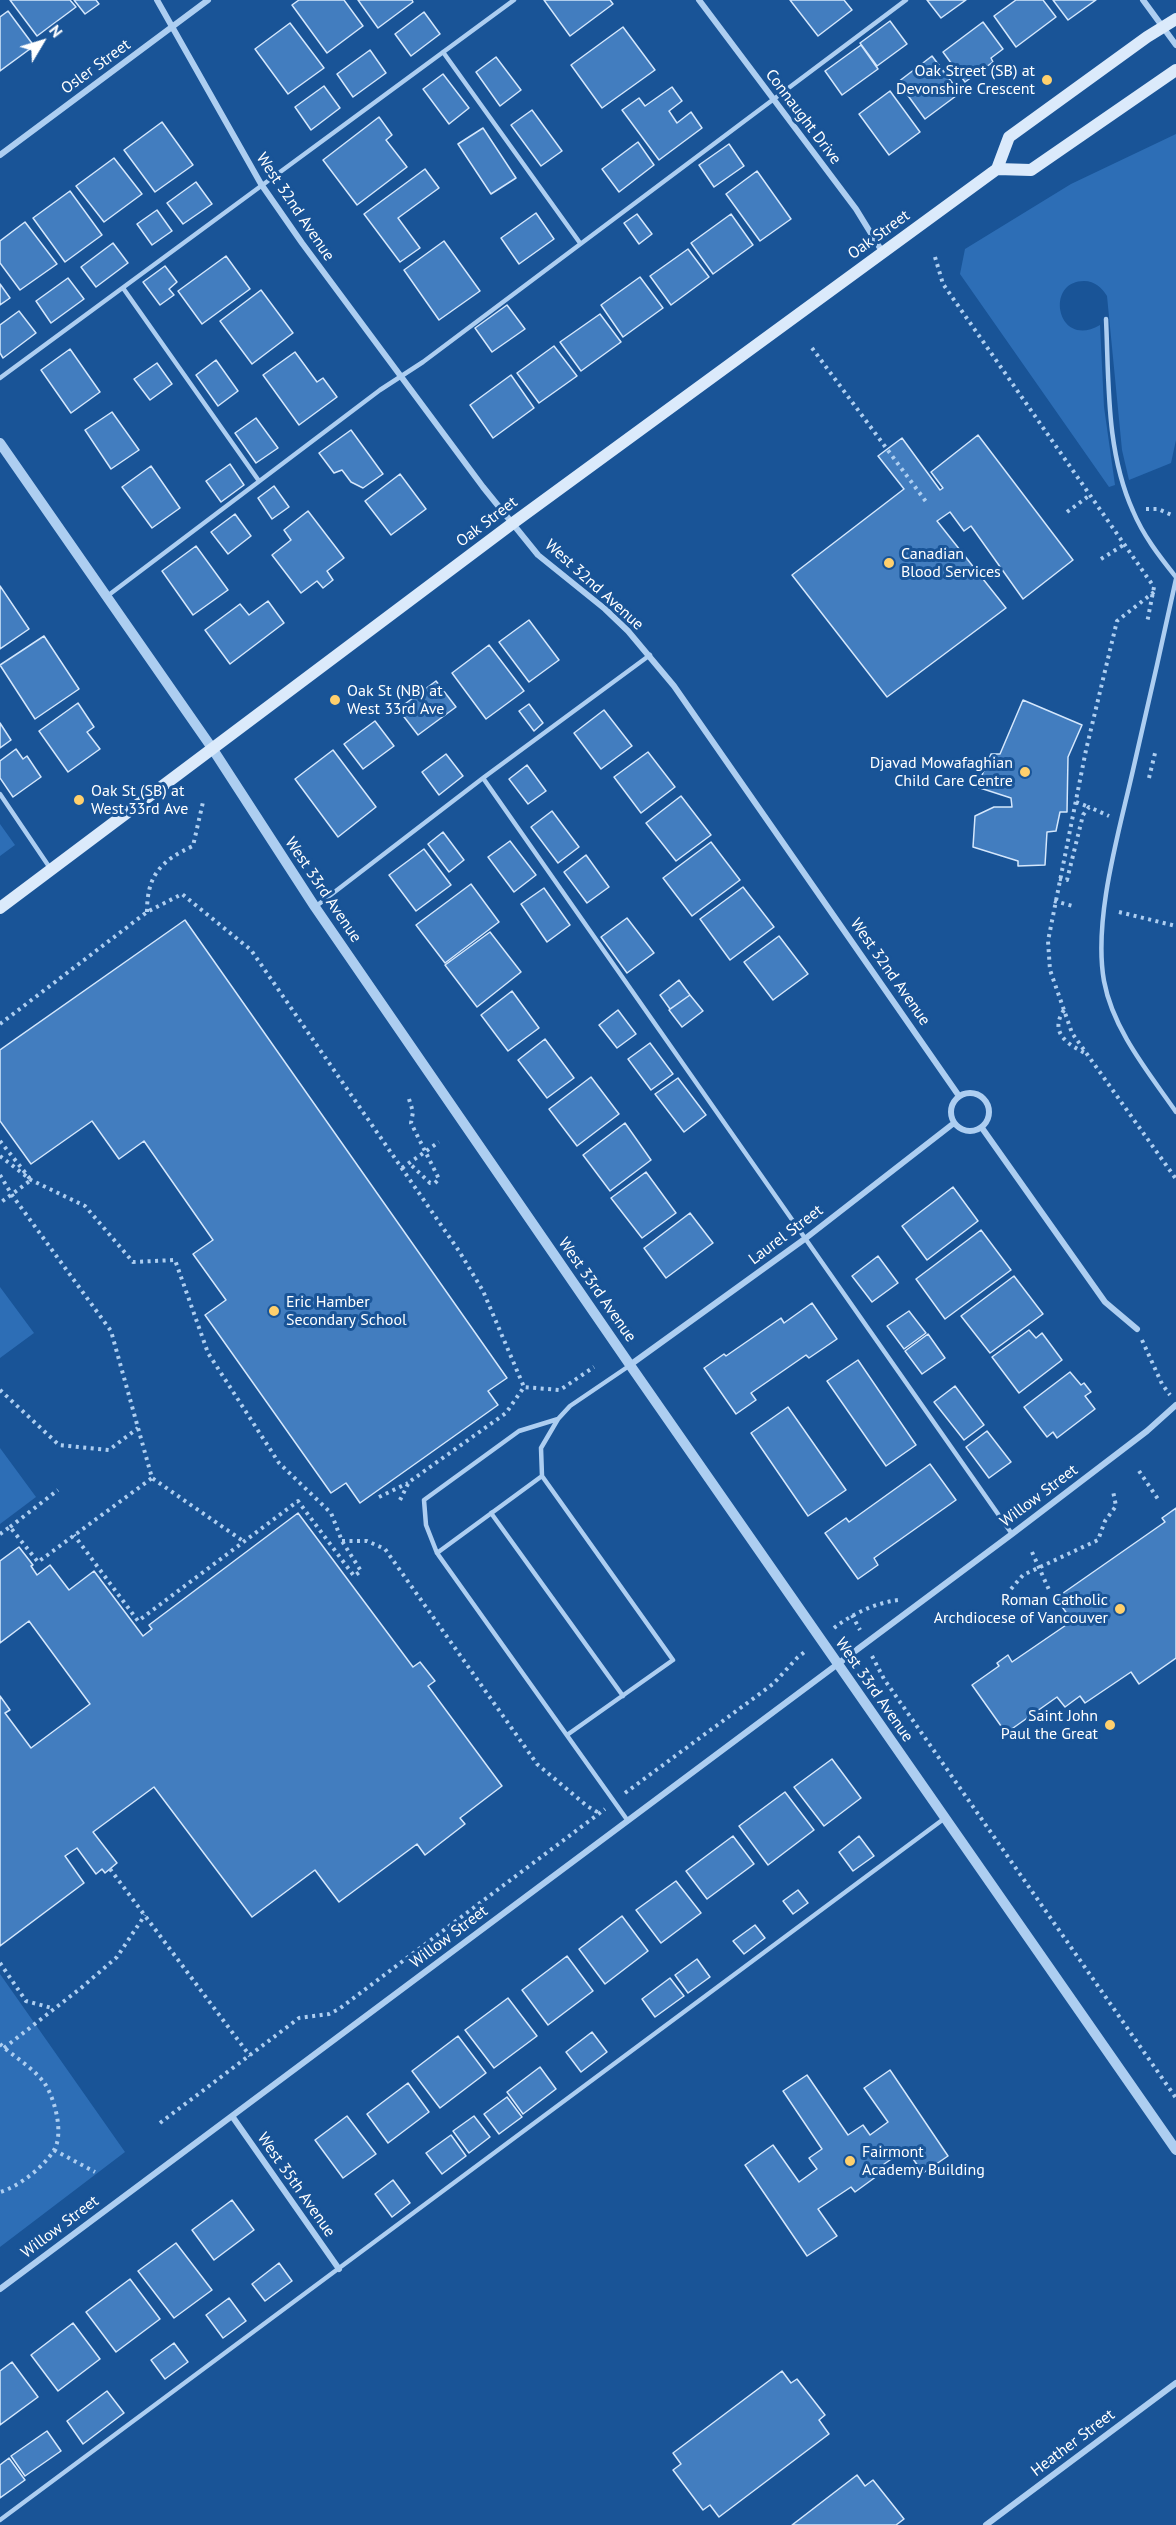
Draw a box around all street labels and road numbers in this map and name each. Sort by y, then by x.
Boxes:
street label: Osler Street [58,35,134,99]
street label: Connaught Drive [761,66,845,168]
street label: West 32nd Avenue [252,149,338,265]
street label: Oak Street [844,206,914,264]
street label: Oak Street [453,493,521,551]
street label: West 32nd Avenue [541,536,647,634]
street label: West 33rd Avenue [281,834,365,946]
street label: West 32nd Avenue [846,915,934,1029]
street label: Laurel Street [745,1201,827,1269]
street label: West 33rd Avenue [554,1234,640,1346]
street label: Willow Street [996,1461,1082,1531]
street label: West 33rd Avenue [831,1634,917,1746]
street label: Willow Street [406,1902,492,1972]
street label: West 35th Avenue [253,2129,339,2241]
street label: Willow Street [17,2192,103,2262]
street label: Heather Street [1027,2405,1119,2481]

